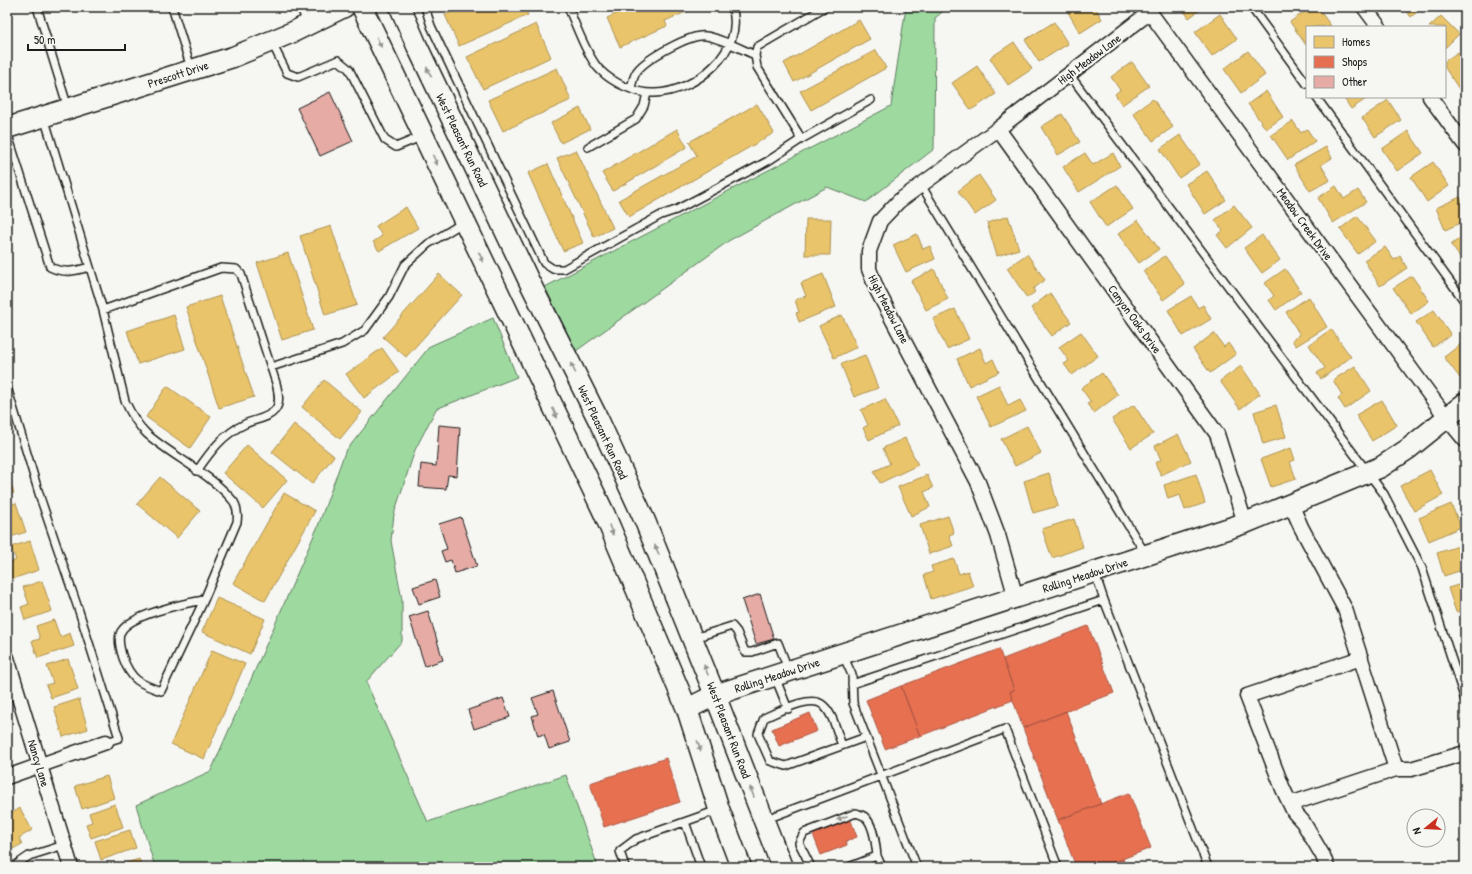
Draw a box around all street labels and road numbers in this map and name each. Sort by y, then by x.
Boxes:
street label: High Meadow Lane [1054,29,1124,88]
street label: Prescott Drive [145,56,211,92]
street label: West Pleasant Run Road [432,90,492,190]
street label: Meadow Creek Drive [1273,184,1337,264]
street label: High Meadow Lane [864,272,914,347]
street label: Canyon Oaks Drive [1104,281,1166,357]
street label: West Pleasant Run Road [574,382,632,482]
street label: Rolling Meadow Drive [1040,553,1130,597]
street label: Rolling Meadow Drive [732,653,822,697]
street label: West Pleasant Run Road [703,679,755,781]
street label: Nancy Lane [24,737,54,789]

